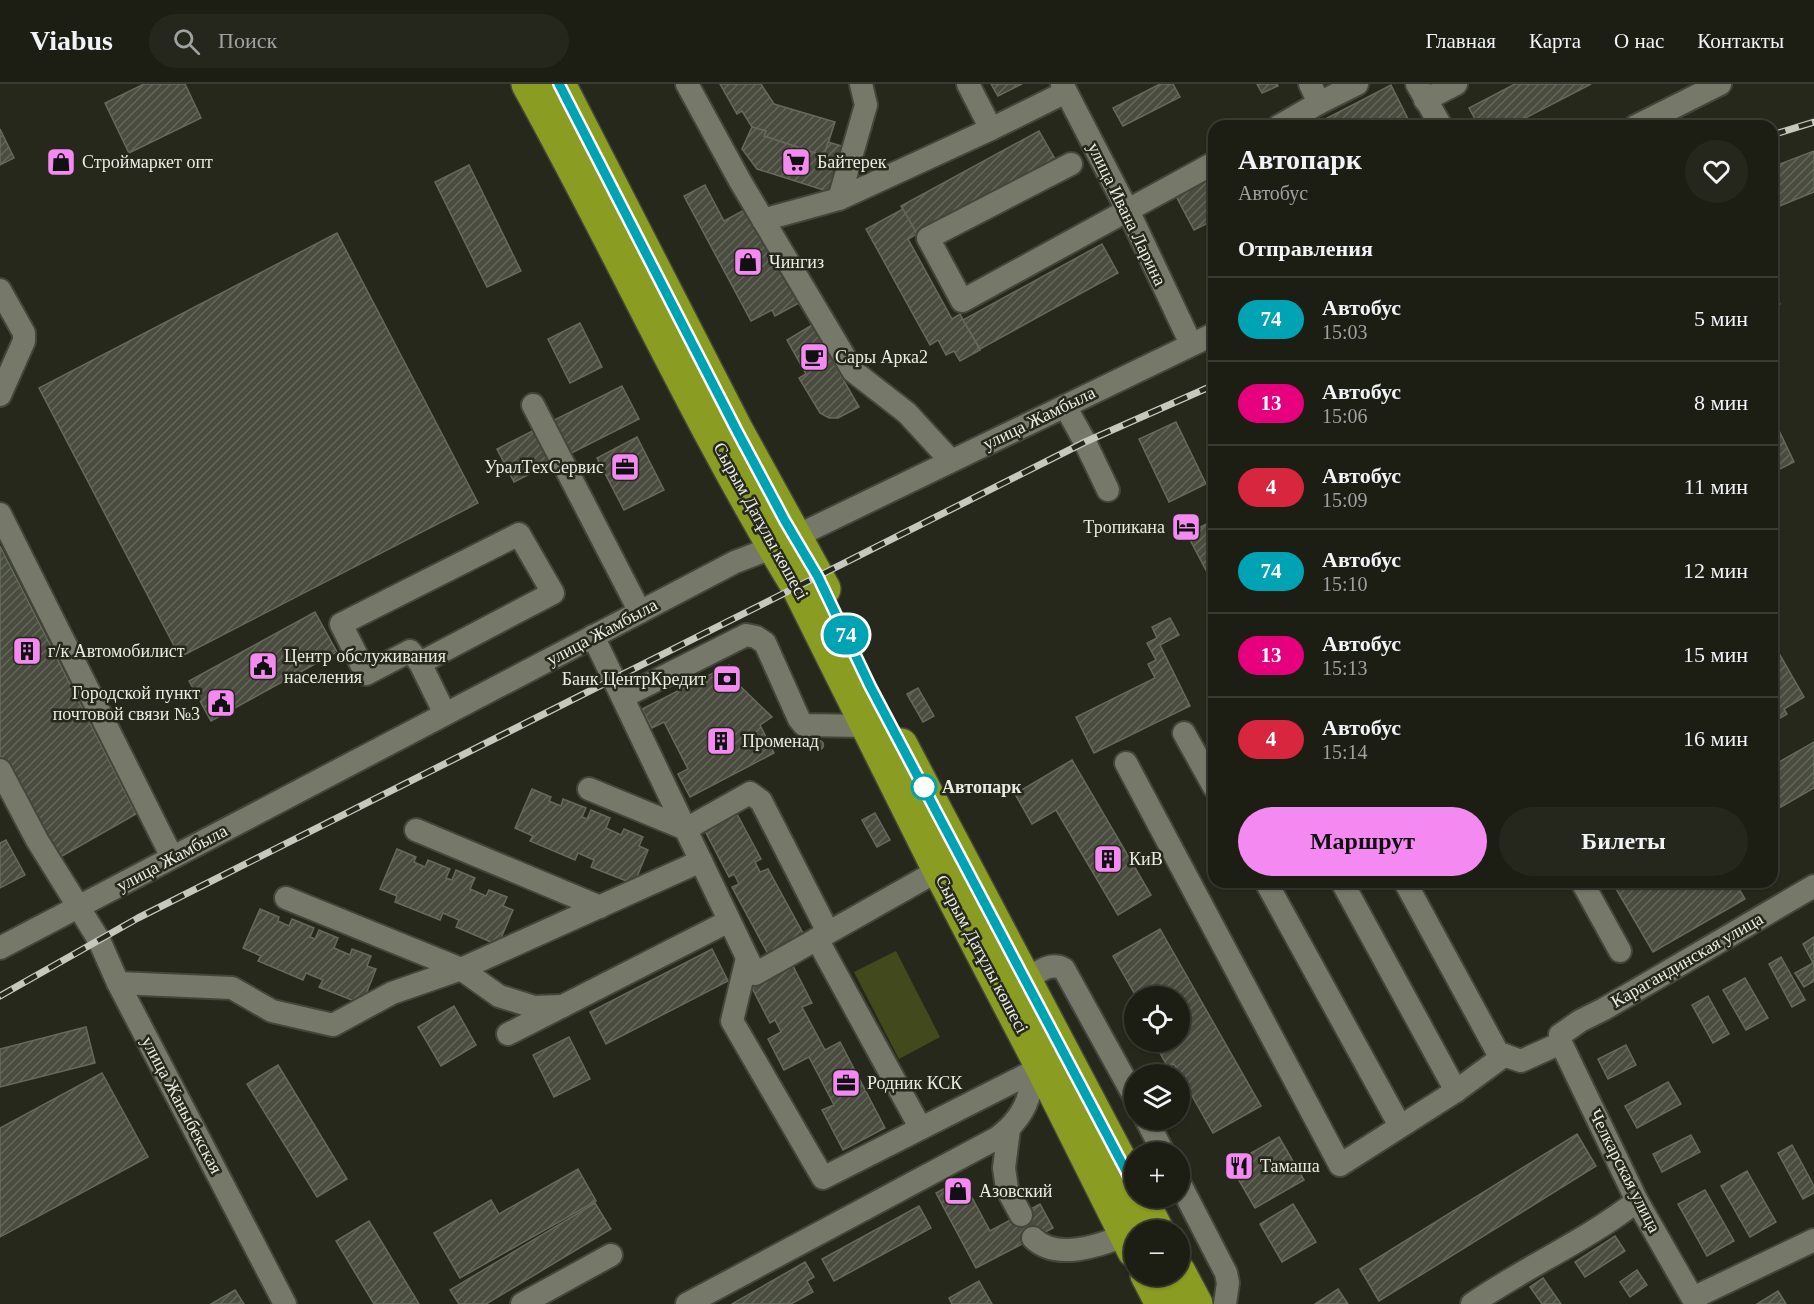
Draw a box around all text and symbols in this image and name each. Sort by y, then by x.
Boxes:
search box [149,14,569,68]
text: Viabus [30,25,113,56]
icon: search [170,25,203,58]
text: Поиск [218,28,277,53]
text: Главная [1426,29,1496,53]
text: Карта [1529,29,1581,53]
text: О нас [1614,29,1664,53]
text: Контакты [1697,29,1784,53]
street label: улица Ивана Ларина [1084,139,1170,289]
button: heart [1685,140,1748,203]
text: Автопарк [1238,144,1362,175]
shop icon: Строймаркет опт [45,146,77,178]
supermarket icon: Байтерек [780,146,812,178]
place label: Строймаркет опт [82,152,213,172]
place label: Байтерек [817,152,887,172]
text: Автобус [1238,182,1308,204]
text: Отправления [1238,236,1373,261]
shop icon: Чингиз [732,246,764,278]
place label: Чингиз [769,252,824,272]
text: Автобус [1322,295,1401,320]
text: 5 мин [1694,306,1748,331]
text: 74 [1261,307,1282,331]
text: 15:03 [1322,321,1368,343]
cafe icon: Сары Арка2 [798,341,830,373]
place label: Сары Арка2 [835,347,928,367]
text: Автобус [1322,379,1401,404]
street label: улица Жамбыла [980,382,1098,454]
text: 8 мин [1694,390,1748,415]
text: 13 [1261,391,1282,415]
text: 15:06 [1322,405,1368,427]
street label: Сырым Датұлы көшесі [709,439,813,603]
office icon: УралТехСервис [609,451,641,483]
place label: УралТехСервис [484,457,604,477]
text: Автобус [1322,463,1401,488]
text: 11 мин [1684,474,1748,499]
text: 4 [1266,475,1276,499]
text: 15:09 [1322,489,1368,511]
hotel icon: Тропикана [1170,511,1202,543]
place label: Тропикана [1083,517,1165,537]
text: Автобус [1322,547,1401,572]
text: 12 мин [1683,558,1748,583]
text: 74 [1261,559,1282,583]
text: 15:10 [1322,573,1368,595]
street label: улица Жамбыла [543,594,661,670]
line badge: 74 [819,616,873,654]
text: 74 [836,623,857,647]
text: Автобус [1322,631,1401,656]
building icon: г/к Автомобилист [11,635,43,667]
place label: г/к Автомобилист [48,641,185,661]
text: 15 мин [1683,642,1748,667]
text: 13 [1261,643,1282,667]
place label: Центр обслуживания наcеления [284,646,446,687]
public building icon: Центр обслуживания наcеления [247,650,279,682]
text: 15:13 [1322,657,1368,679]
bank icon: Банк ЦентрКредит [711,663,743,695]
place label: Банк ЦентрКредит [562,669,706,689]
place label: Городской пункт почтовой связи №3 [53,683,200,724]
public building icon: Городской пункт почтовой связи №3 [205,687,237,719]
text: Автобус [1322,715,1401,740]
building icon: Променад [705,725,737,757]
text: 16 мин [1683,726,1748,751]
text: 4 [1266,727,1276,751]
place label: Променад [742,731,819,751]
text: 15:14 [1322,741,1368,763]
marker: Автопарк [911,774,937,800]
place label: Автопарк [942,777,1022,797]
button: Маршрут [1238,807,1487,876]
button: Билеты [1499,807,1748,876]
street label: улица Жамбыла [113,820,231,896]
building icon: КиВ [1092,843,1124,875]
place label: КиВ [1129,849,1163,869]
street label: Сырым Датұлы көшесі [932,871,1032,1037]
street label: Карагандинская улица [1608,908,1766,1012]
map controls [1124,986,1190,1286]
button: locate [1124,986,1190,1052]
street label: улица Жаныбекская [137,1033,227,1177]
button: layers [1124,1064,1190,1130]
office icon: Родник КСК [830,1067,862,1099]
place label: Родник КСК [867,1073,963,1093]
street label: Челкарская улица [1585,1106,1665,1236]
button: + [1124,1142,1190,1208]
restaurant icon: Тамаша [1223,1150,1255,1182]
place label: Тамаша [1260,1156,1320,1176]
shop icon: Азовский [942,1175,974,1207]
place label: Азовский [979,1181,1053,1201]
button: − [1124,1220,1190,1286]

